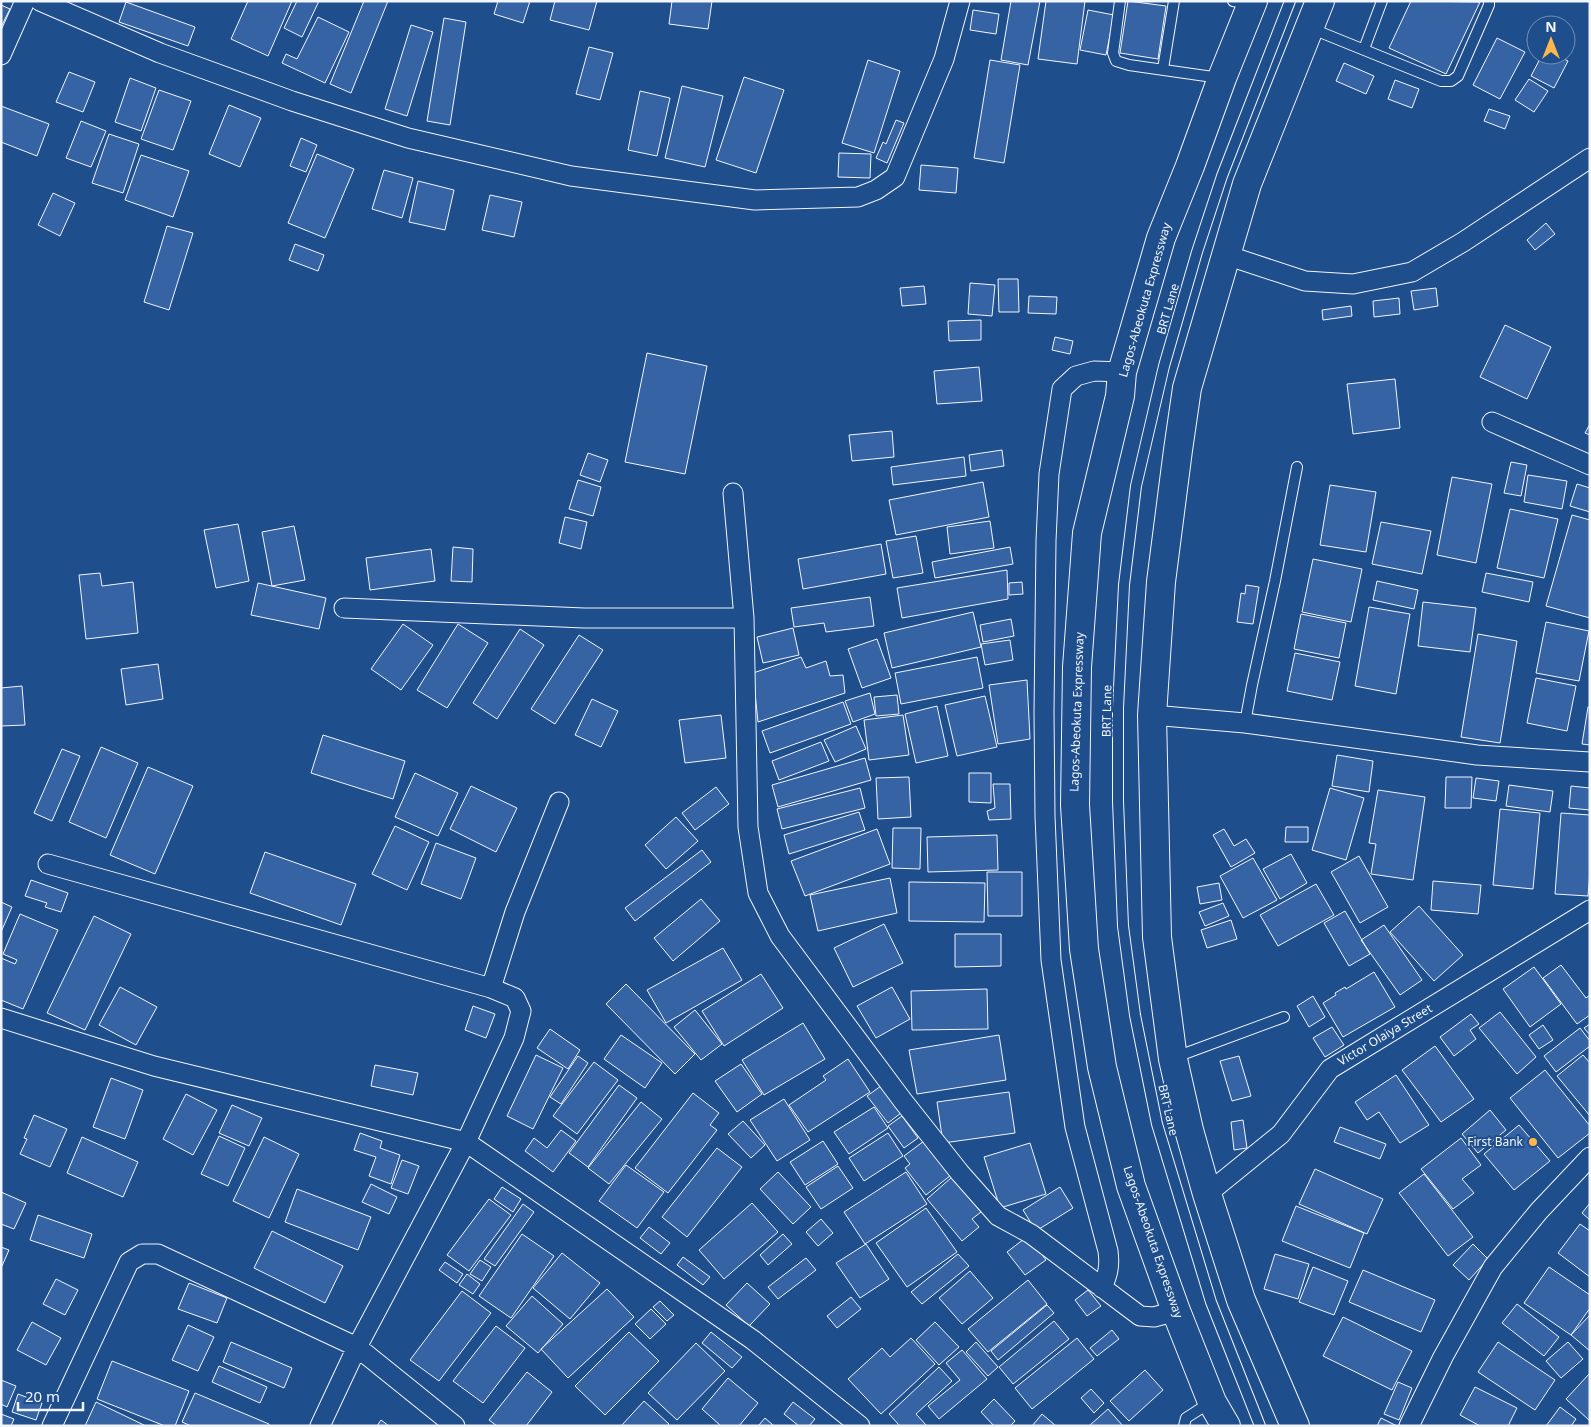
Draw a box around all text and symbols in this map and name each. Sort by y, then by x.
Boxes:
north arrow [1526,15,1576,65]
text: N [1545,17,1557,36]
street label: Lagos-Abeokuta Expressway [1114,220,1175,379]
street label: BRT Lane [1152,281,1183,336]
street label: Lagos-Abeokuta Expressway [1065,631,1088,792]
street label: BRT Lane [1098,684,1115,737]
street label: Victor Olaiya Street [1334,999,1436,1070]
street label: BRT Lane [1154,1083,1183,1137]
place label: First Bank [1467,1133,1524,1150]
marker: First Bank [1527,1136,1539,1148]
street label: Lagos-Abeokuta Expressway [1119,1163,1188,1321]
scale bar [18,1380,82,1412]
text: 20 m [25,1386,60,1406]

